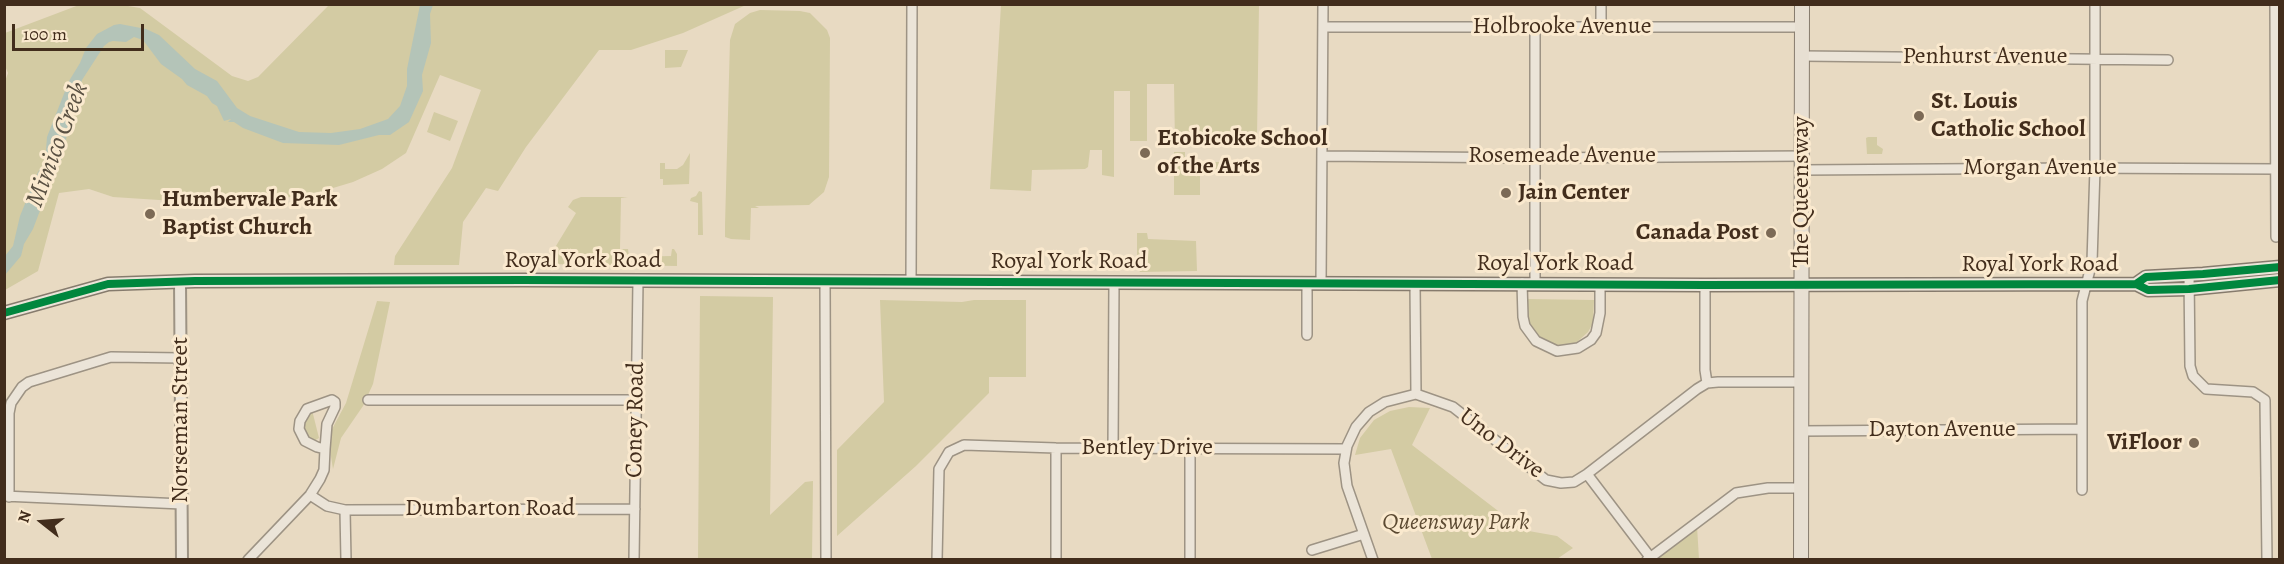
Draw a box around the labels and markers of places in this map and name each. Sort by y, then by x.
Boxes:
place label: St. Louis Catholic School [1931,88,2086,144]
marker: St. Louis Catholic School [1912,109,1926,123]
place label: Etobicoke School of the Arts [1157,125,1328,181]
marker: Etobicoke School of the Arts [1138,146,1152,160]
place label: Jain Center [1518,179,1630,207]
place label: Humbervale Park Baptist Church [162,186,338,242]
marker: Jain Center [1499,186,1513,200]
marker: Humbervale Park Baptist Church [143,207,157,221]
place label: Canada Post [1636,219,1759,247]
marker: Canada Post [1764,226,1778,240]
place label: ViFloor [2107,429,2182,457]
marker: ViFloor [2187,436,2201,450]

